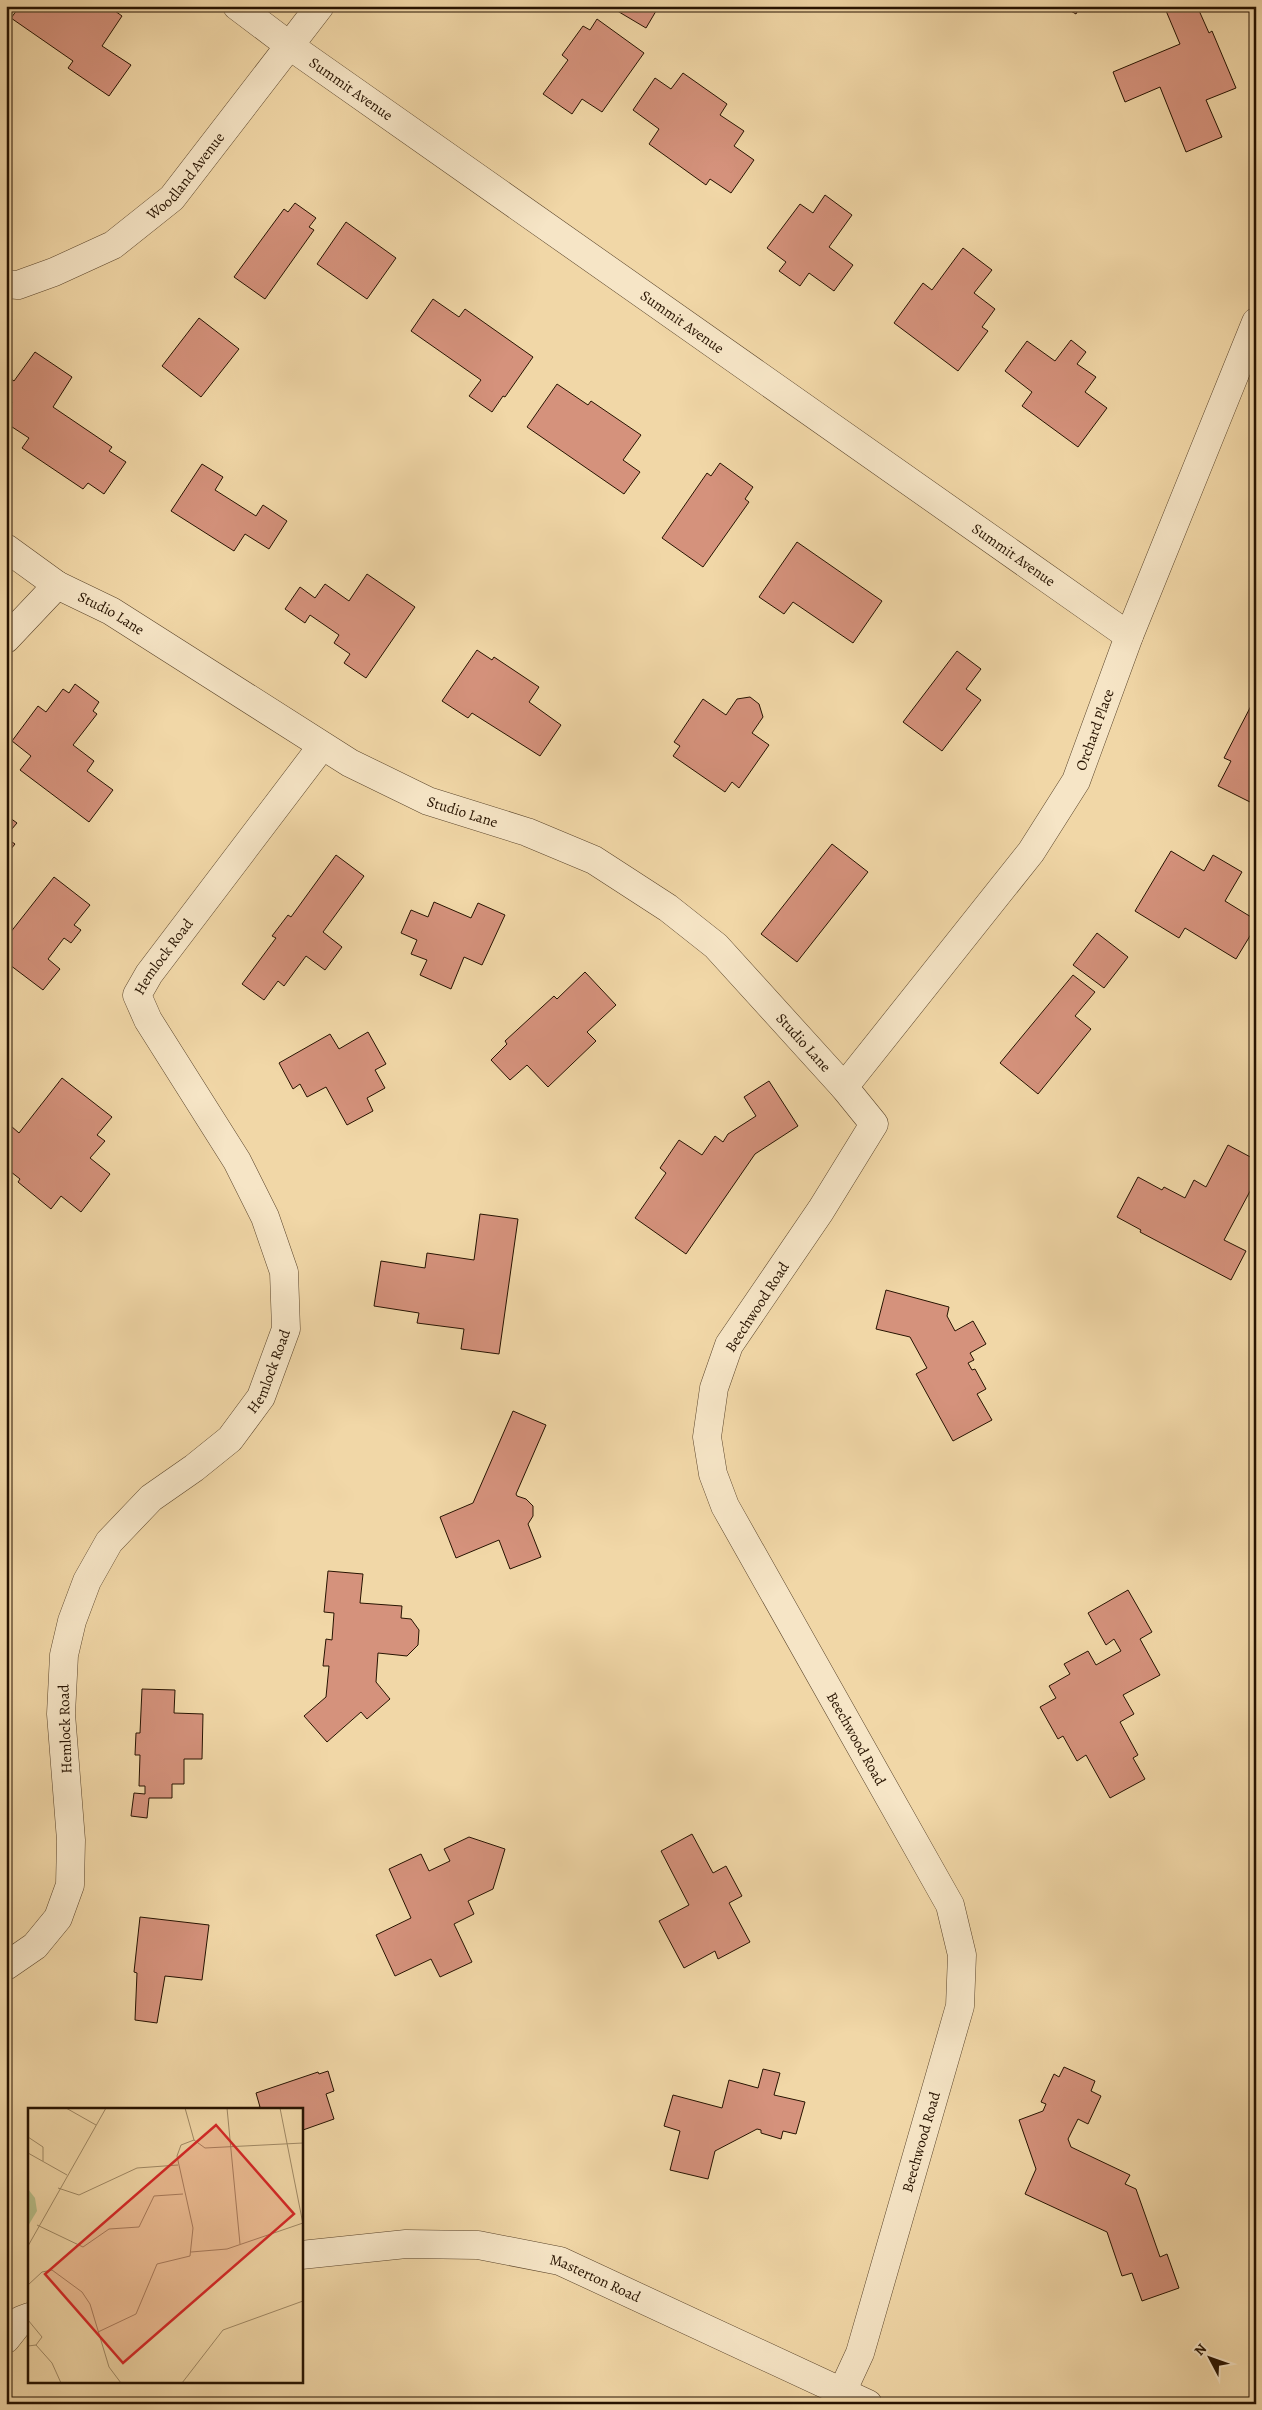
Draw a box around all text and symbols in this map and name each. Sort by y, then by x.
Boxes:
street label: Summit Avenue [305,53,397,125]
street label: Woodland Avenue [142,128,229,225]
street label: Summit Avenue [636,286,728,358]
street label: Summit Avenue [968,518,1060,591]
street label: Studio Lane [75,587,148,640]
street label: Orchard Place [1071,686,1119,773]
street label: Studio Lane [424,791,501,832]
street label: Hemlock Road [129,914,198,998]
street label: Studio Lane [772,1009,836,1077]
street label: Beechwood Road [720,1257,794,1356]
street label: Hemlock Road [242,1325,295,1417]
street label: Hemlock Road [53,1683,77,1774]
street label: Beechwood Road [822,1688,891,1790]
street label: Beechwood Road [897,2088,945,2195]
inset map [28,2108,302,2382]
street label: Masterton Road [548,2249,645,2307]
north arrow [1184,2332,1234,2382]
text: N [1190,2340,1211,2360]

